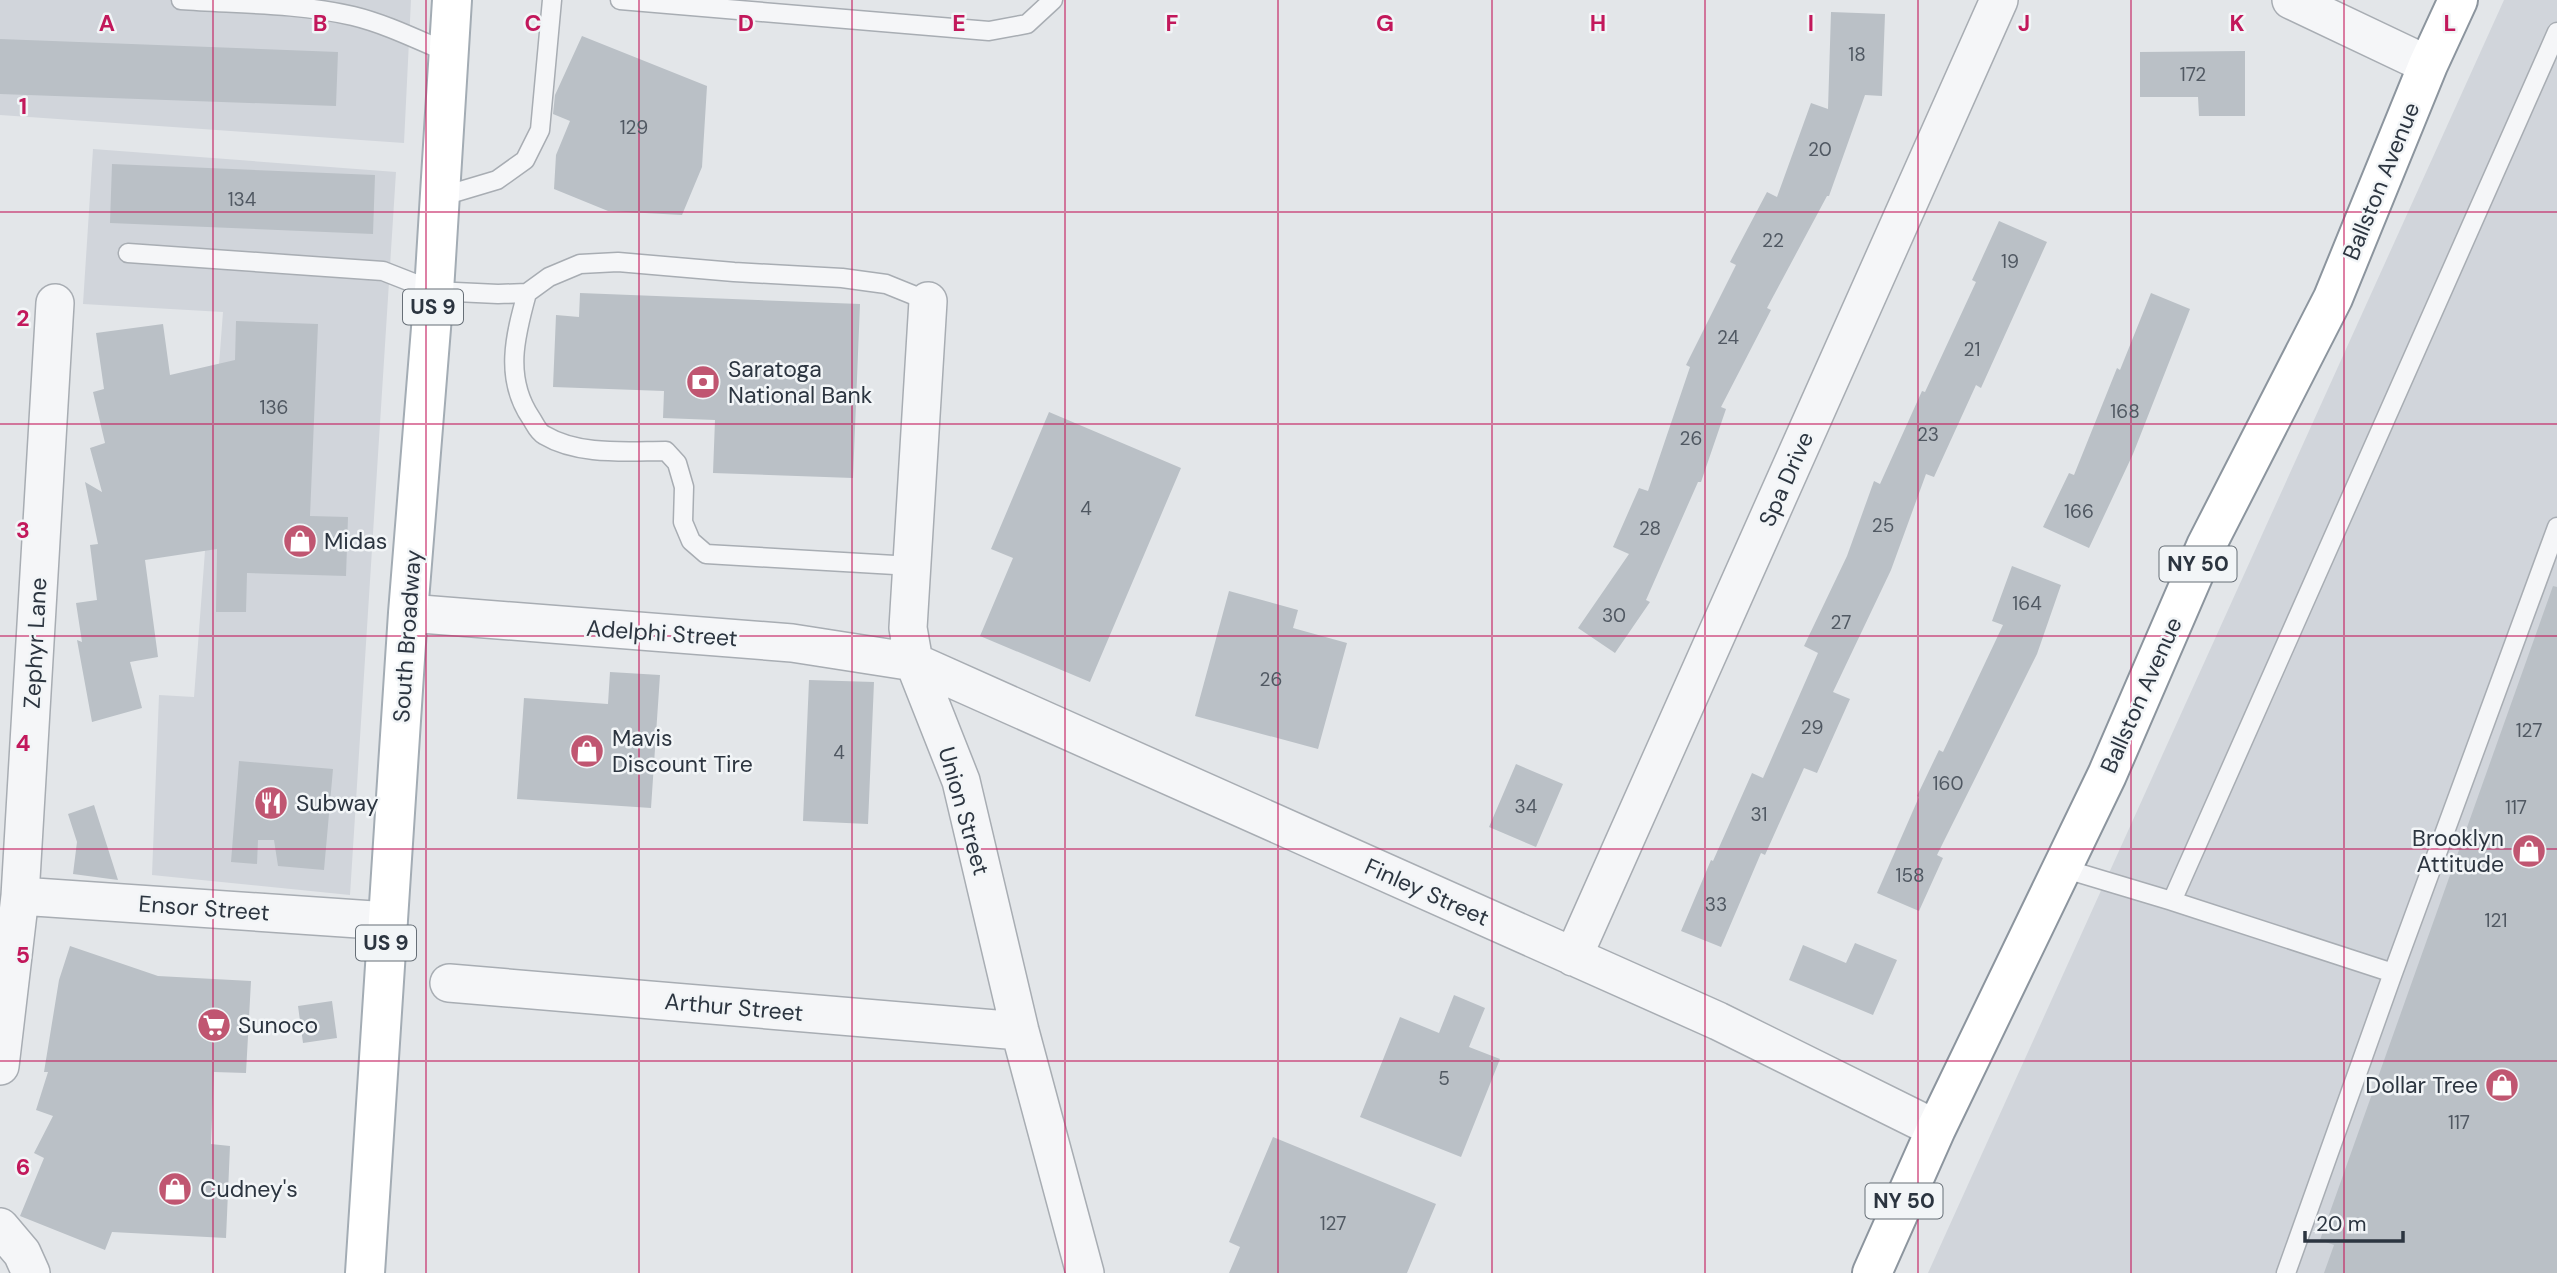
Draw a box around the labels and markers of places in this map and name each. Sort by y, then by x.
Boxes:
place label: Saratoga National Bank [728,354,873,410]
bank icon: Saratoga National Bank [684,363,722,401]
shop icon: Midas [281,522,319,560]
place label: Midas [324,526,387,556]
place label: Mavis Discount Tire [612,723,753,779]
shop icon: Mavis Discount Tire [568,732,606,770]
restaurant icon: Subway [252,784,290,822]
place label: Subway [296,788,379,818]
place label: Brooklyn Attitude [2412,823,2504,879]
shop icon: Brooklyn Attitude [2510,832,2548,870]
supermarket icon: Sunoco [195,1006,233,1044]
place label: Sunoco [238,1010,318,1040]
shop icon: Dollar Tree [2483,1066,2521,1104]
place label: Dollar Tree [2365,1070,2478,1100]
shop icon: Cudney's [156,1170,194,1208]
place label: Cudney's [200,1174,298,1204]

